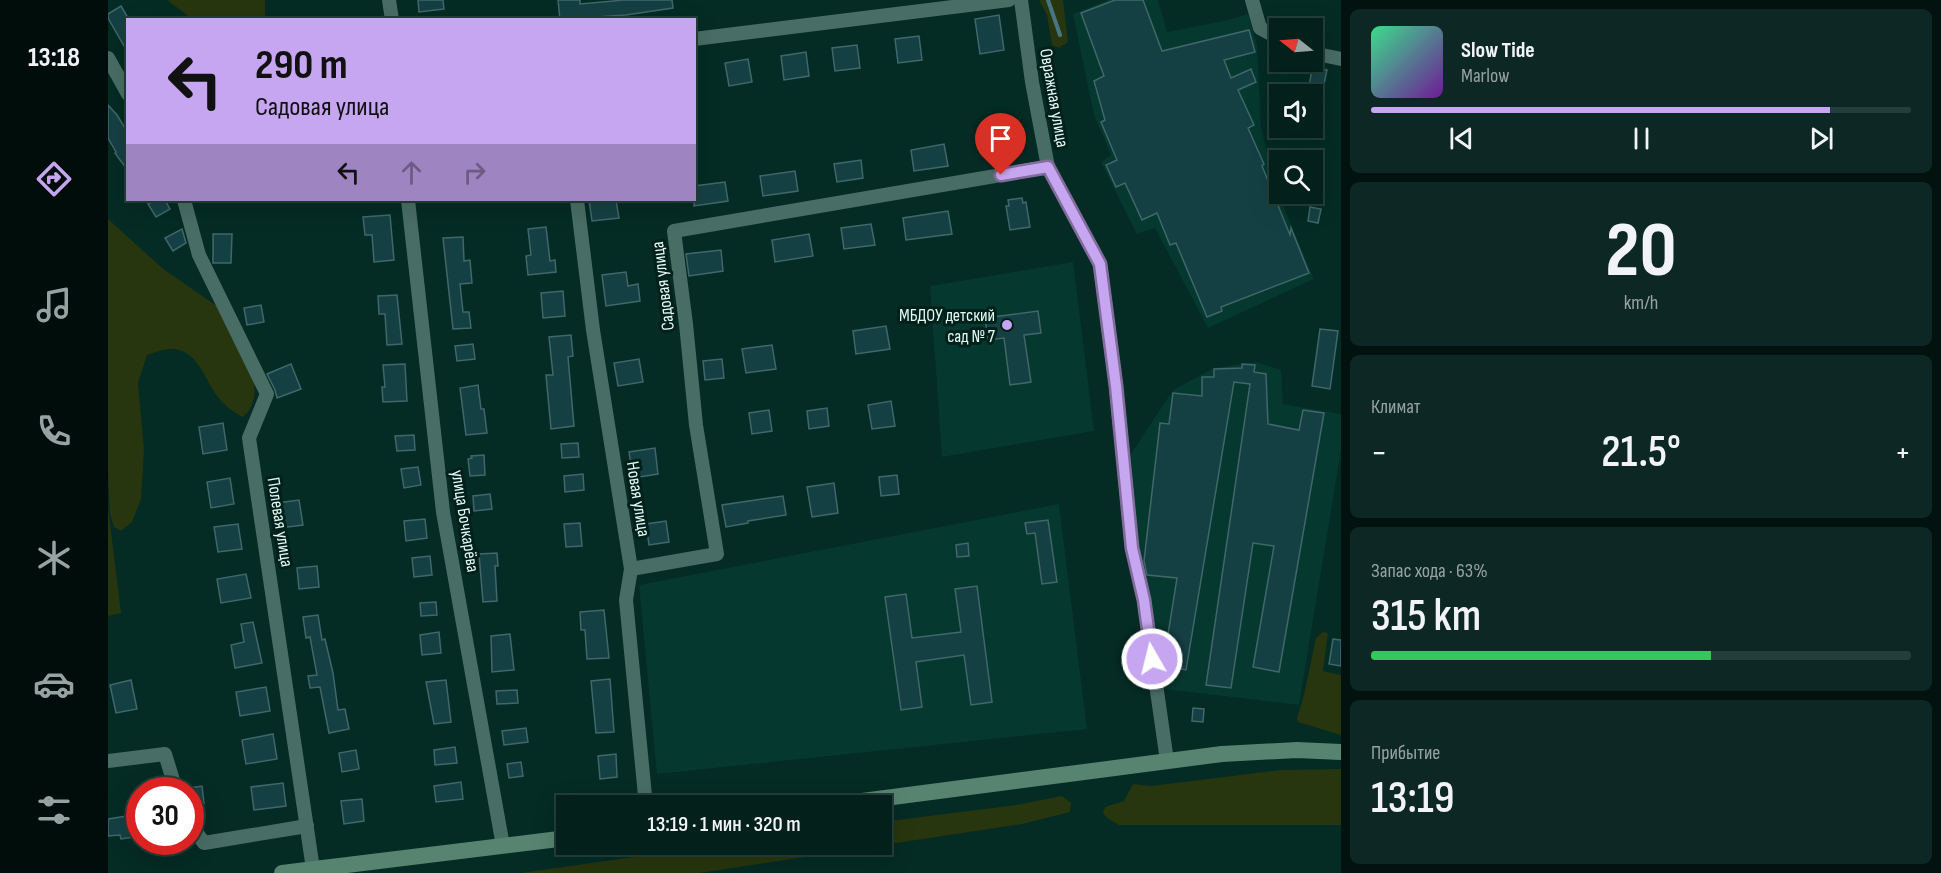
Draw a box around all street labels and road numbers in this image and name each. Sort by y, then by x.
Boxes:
street label: Овражная улица [1035,47,1073,149]
street label: Садовая улица [647,240,679,332]
street label: Новая улица [622,460,654,538]
street label: улица Бочкарёва [447,468,483,574]
street label: Полевая улица [263,476,297,568]

